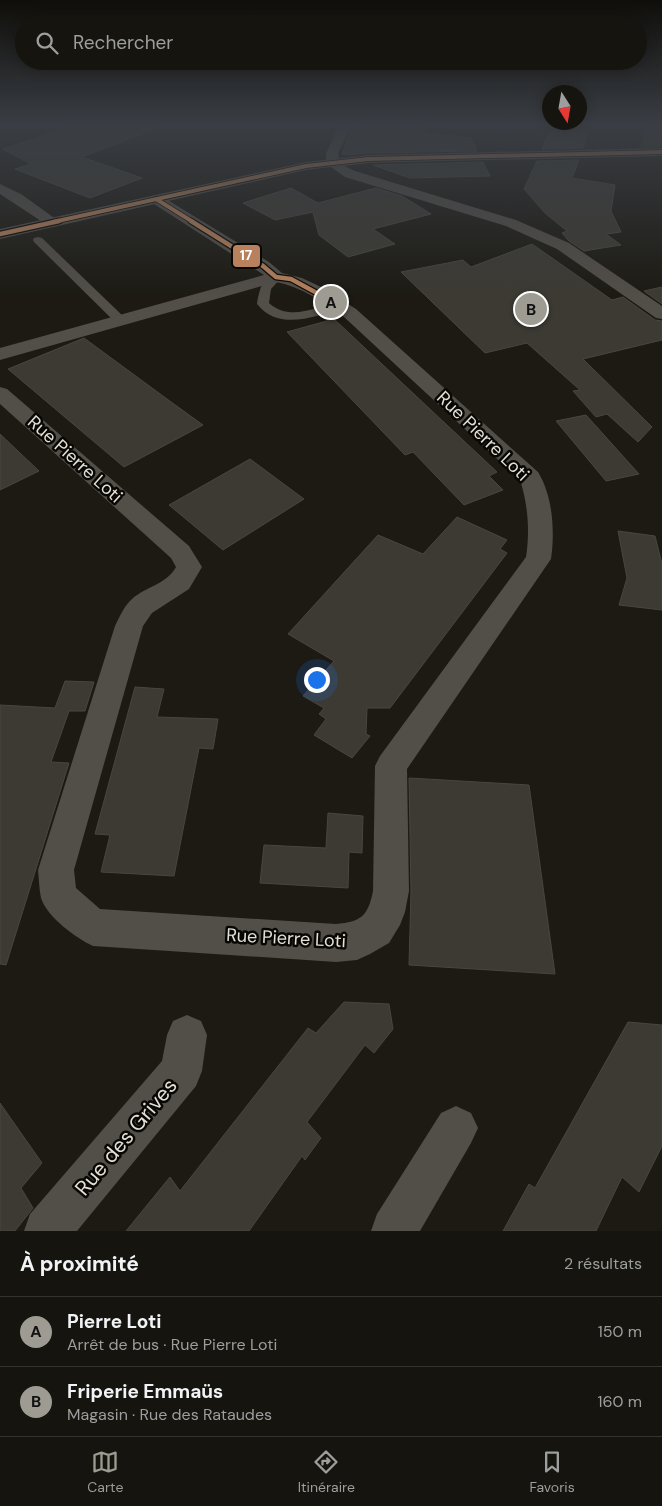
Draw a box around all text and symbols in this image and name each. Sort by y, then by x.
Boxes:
search box [15,15,647,70]
icon: search [33,29,61,57]
text: Rechercher [73,30,173,55]
north arrow [542,85,587,130]
line badge: 17 [232,244,261,268]
text: 17 [240,246,253,264]
pin: A [315,283,347,321]
pin: B [515,290,547,328]
street label: Rue Pierre Loti [432,386,534,486]
street label: Rue Pierre Loti [22,410,128,508]
your location [304,667,330,693]
street label: Rue Pierre Loti [226,923,346,953]
street label: Rue des Grives [69,1072,183,1202]
text: À proximité [20,1250,139,1278]
text: 2 résultats [564,1253,642,1274]
text: Pierre Loti [67,1309,161,1334]
text: A [30,1321,42,1342]
text: 150 m [598,1321,642,1342]
text: Arrêt de bus · Rue Pierre Loti [67,1334,277,1355]
text: Friperie Emmaüs [67,1379,223,1404]
text: B [31,1391,41,1412]
text: 160 m [598,1391,642,1412]
text: Magasin · Rue des Rataudes [67,1404,272,1425]
tab: Carte [87,1448,123,1496]
tab: Itinéraire [298,1448,355,1496]
tab: Favoris [529,1448,575,1496]

